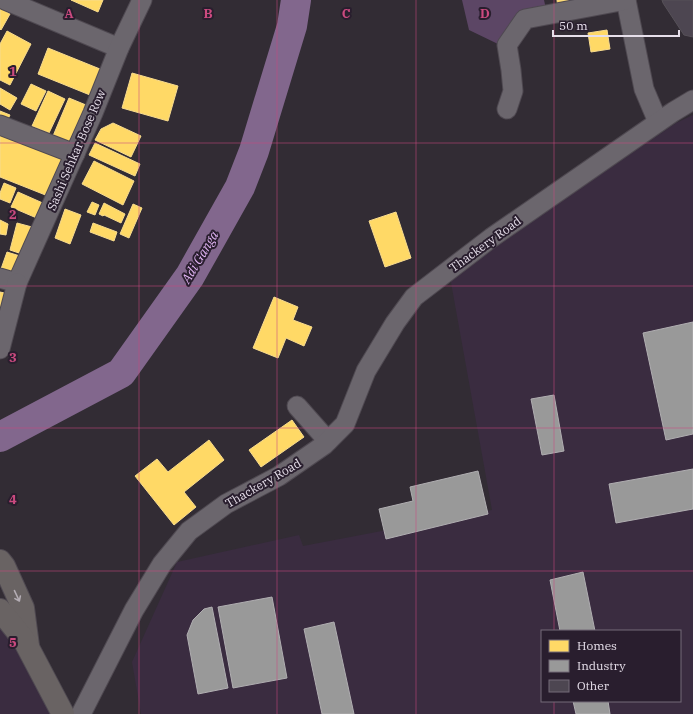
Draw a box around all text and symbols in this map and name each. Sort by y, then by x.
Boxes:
text: A [64,5,74,22]
text: B [203,5,213,22]
text: C [342,5,351,22]
text: D [480,5,490,22]
scale bar [553,12,679,38]
text: 50 m [559,18,588,33]
text: 1 [9,63,17,80]
street label: Sashi Sehkar Bose Row [44,87,109,213]
text: 2 [9,206,17,223]
street label: Thackery Road [446,213,524,275]
water label: Adi Ganga [177,228,222,287]
text: 3 [9,349,17,366]
street label: Thackery Road [223,455,303,511]
text: 4 [9,491,17,508]
one-way arrow [14,590,21,602]
legend [541,630,681,702]
text: 5 [9,634,17,651]
text: Homes [577,638,617,653]
text: Industry [577,658,626,673]
text: Other [577,678,610,693]

